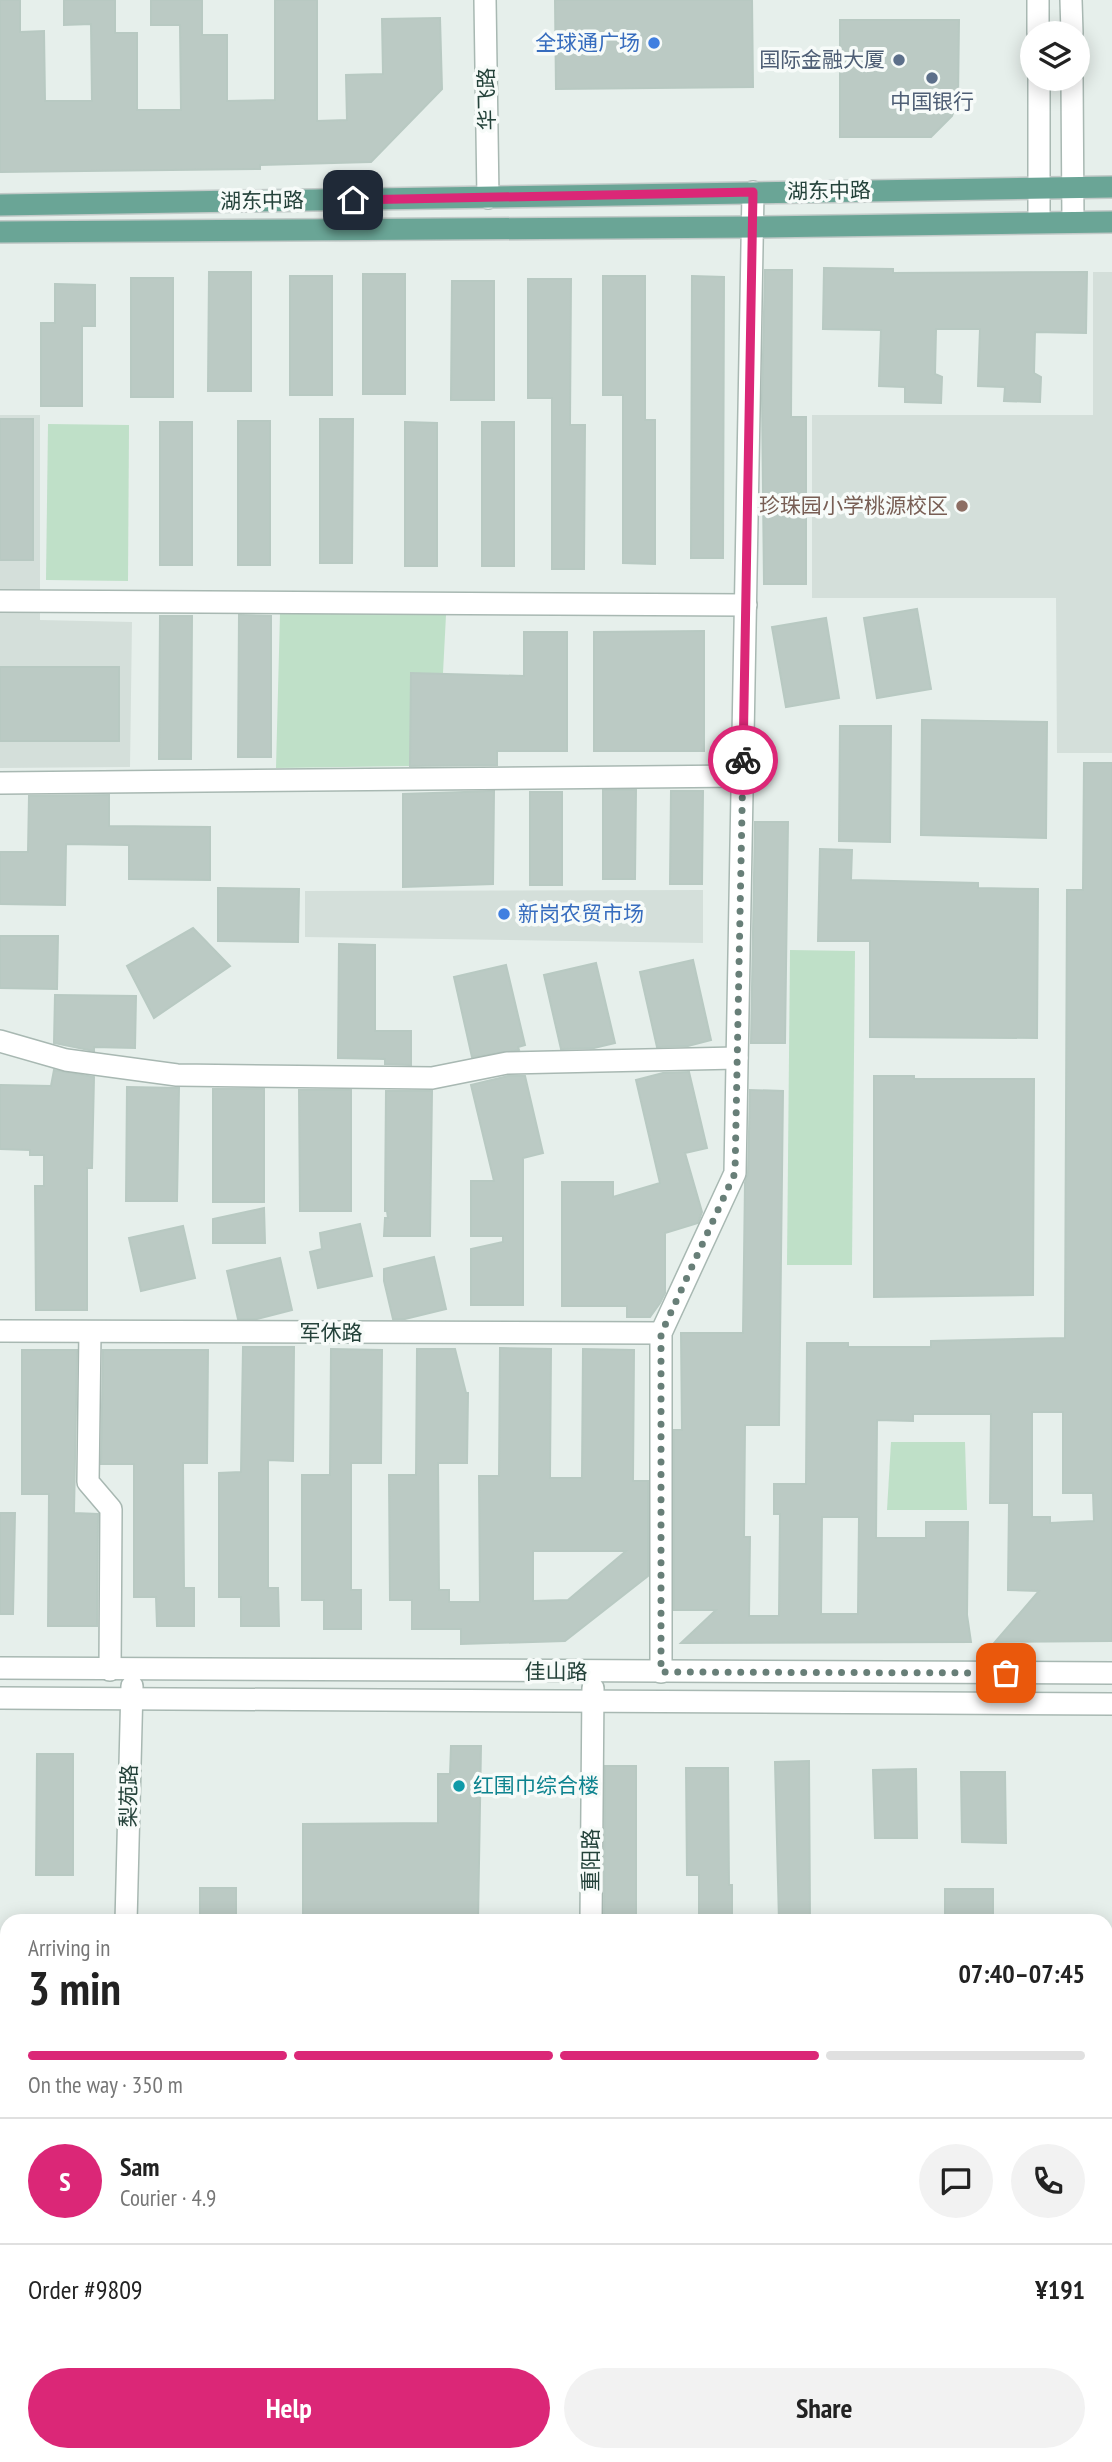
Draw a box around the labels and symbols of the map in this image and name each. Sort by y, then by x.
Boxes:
place label: 全球通广场 [535,29,640,56]
marker: 全球通广场 [646,35,662,51]
place label: 国际金融大厦 [759,46,885,73]
marker: 国际金融大厦 [891,52,907,68]
street label: 华飞路 [472,67,501,131]
marker: 中国银行 [924,70,940,86]
place label: 中国银行 [890,88,974,115]
pin [323,170,383,230]
street label: 湖东中路 [787,176,871,205]
street label: 湖东中路 [220,186,304,215]
place label: 珍珠园小学桃源校区 [759,492,948,519]
marker: 珍珠园小学桃源校区 [954,498,970,514]
courier [708,725,778,795]
place label: 新岗农贸市场 [518,900,644,927]
marker: 新岗农贸市场 [496,906,512,922]
street label: 军休路 [300,1319,363,1346]
pin [976,1643,1036,1703]
street label: 佳山路 [525,1658,588,1685]
street label: 梨苑路 [114,1764,143,1828]
place label: 红围巾综合楼 [473,1772,599,1799]
marker: 红围巾综合楼 [451,1778,467,1794]
street label: 重阳路 [577,1829,604,1892]

